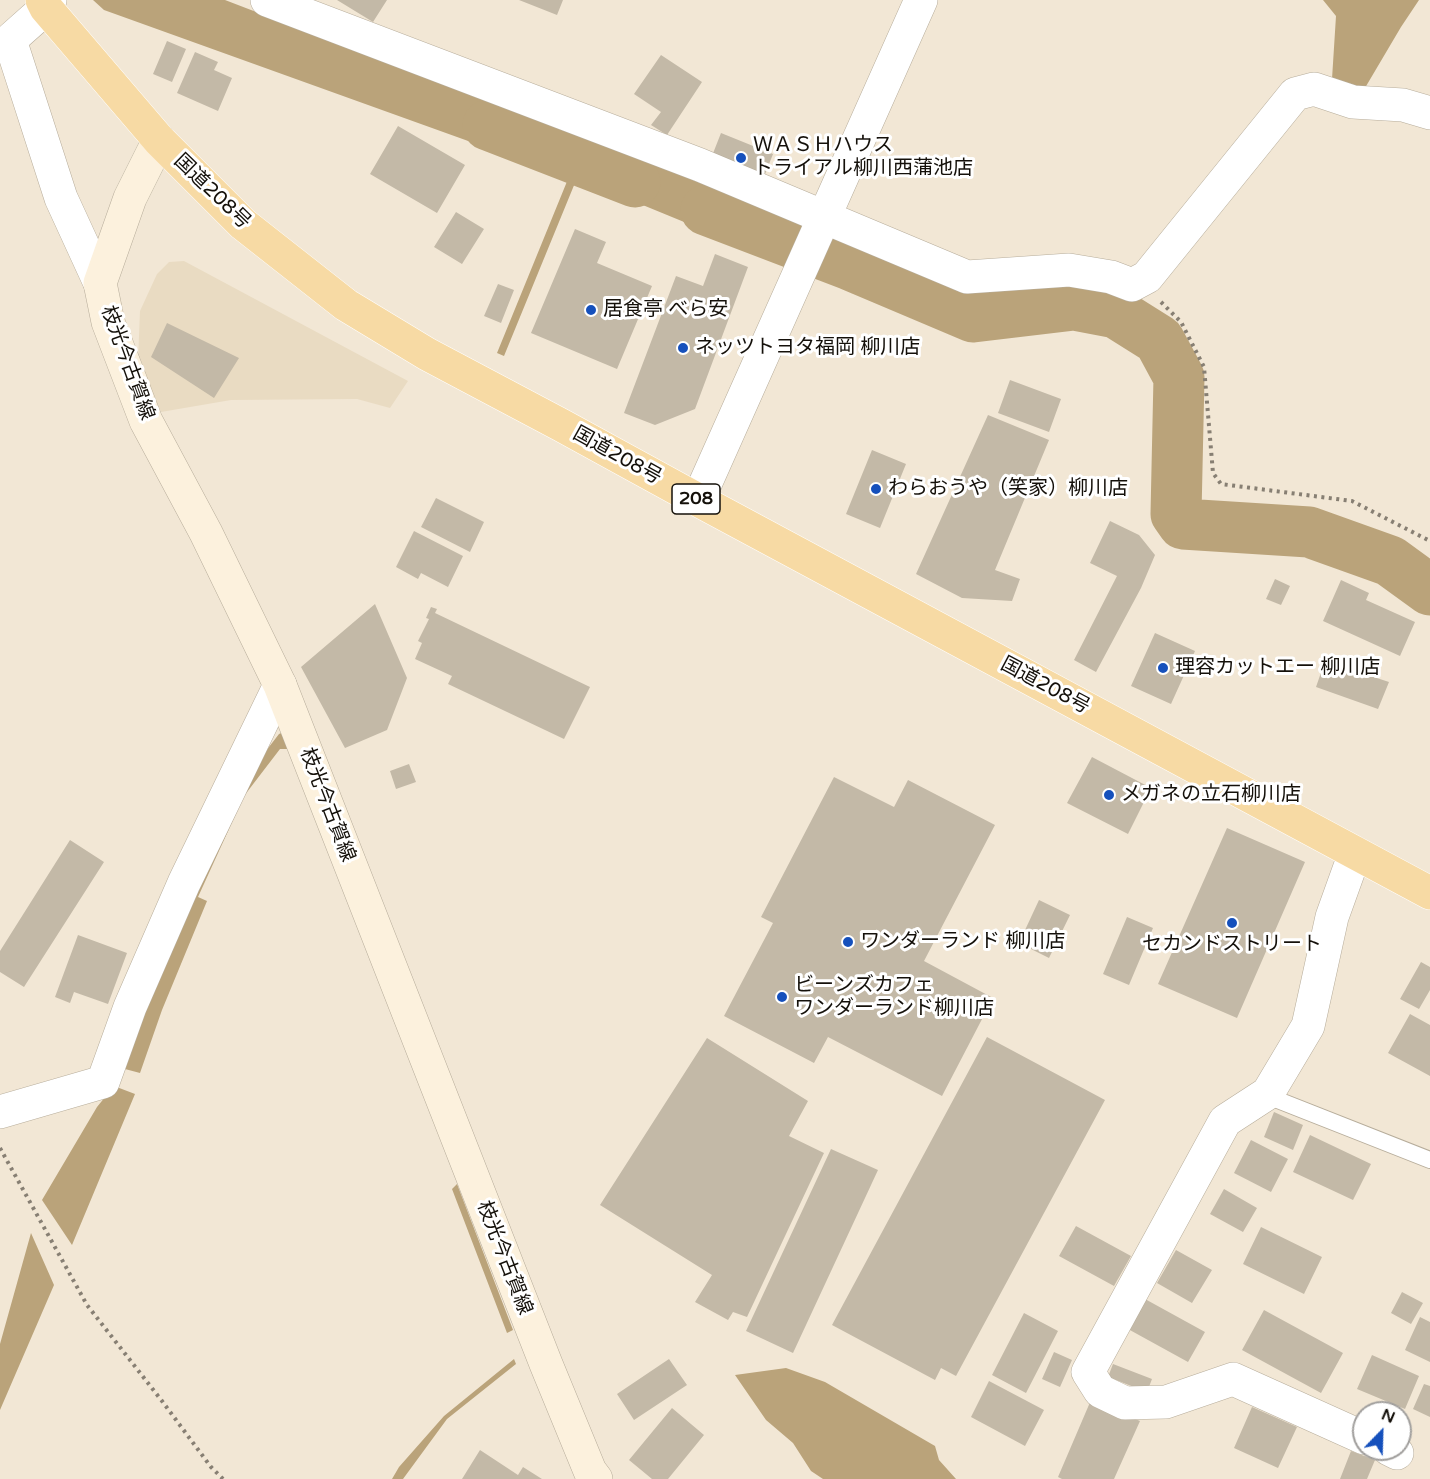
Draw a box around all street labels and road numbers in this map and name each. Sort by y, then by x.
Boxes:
street label: 国道208号 [169,149,255,235]
street label: 枝光今古賀線 [95,303,159,423]
street label: 国道208号 [568,422,666,490]
road number: 208 [672,484,720,514]
street label: 国道208号 [996,652,1094,720]
street label: 枝光今古賀線 [294,745,360,865]
street label: 枝光今古賀線 [471,1198,537,1318]

